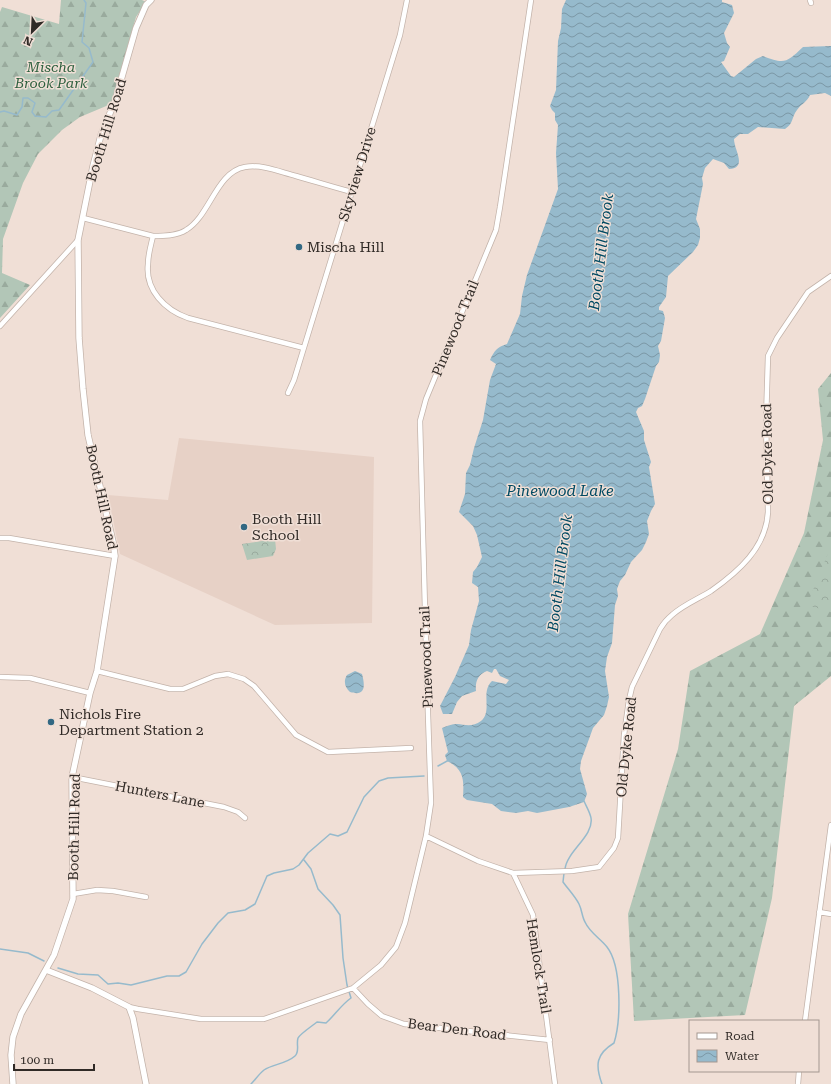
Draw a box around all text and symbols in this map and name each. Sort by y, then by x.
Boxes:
north arrow [12,12,52,52]
text: N [21,33,35,48]
park label: Mischa Brook Park [14,59,88,91]
street label: Booth Hill Road [83,76,129,184]
street label: Skyview Drive [335,125,379,223]
water label: Booth Hill Brook [585,192,617,312]
place label: Mischa Hill [307,239,385,255]
marker: Mischa Hill [294,242,304,252]
street label: Pinewood Trail [428,277,482,378]
street label: Old Dyke Road [758,403,776,505]
street label: Booth Hill Road [83,443,121,551]
water label: Pinewood Lake [505,482,614,500]
place label: Booth Hill School [252,511,322,543]
water label: Booth Hill Brook [544,513,576,633]
marker: Booth Hill School [239,522,249,532]
street label: Pinewood Trail [416,605,436,708]
street label: Old Dyke Road [613,696,639,798]
place label: Nichols Fire Department Station 2 [59,706,204,738]
marker: Nichols Fire Department Station 2 [46,717,56,727]
street label: Booth Hill Road [65,773,83,881]
street label: Hunters Lane [114,777,207,811]
street label: Hemlock Trail [524,917,555,1015]
street label: Bear Den Road [407,1015,507,1043]
legend [689,1020,819,1072]
text: Road [725,1029,755,1043]
scale bar [14,1046,94,1072]
text: Water [725,1049,759,1063]
text: 100 m [20,1053,54,1067]

